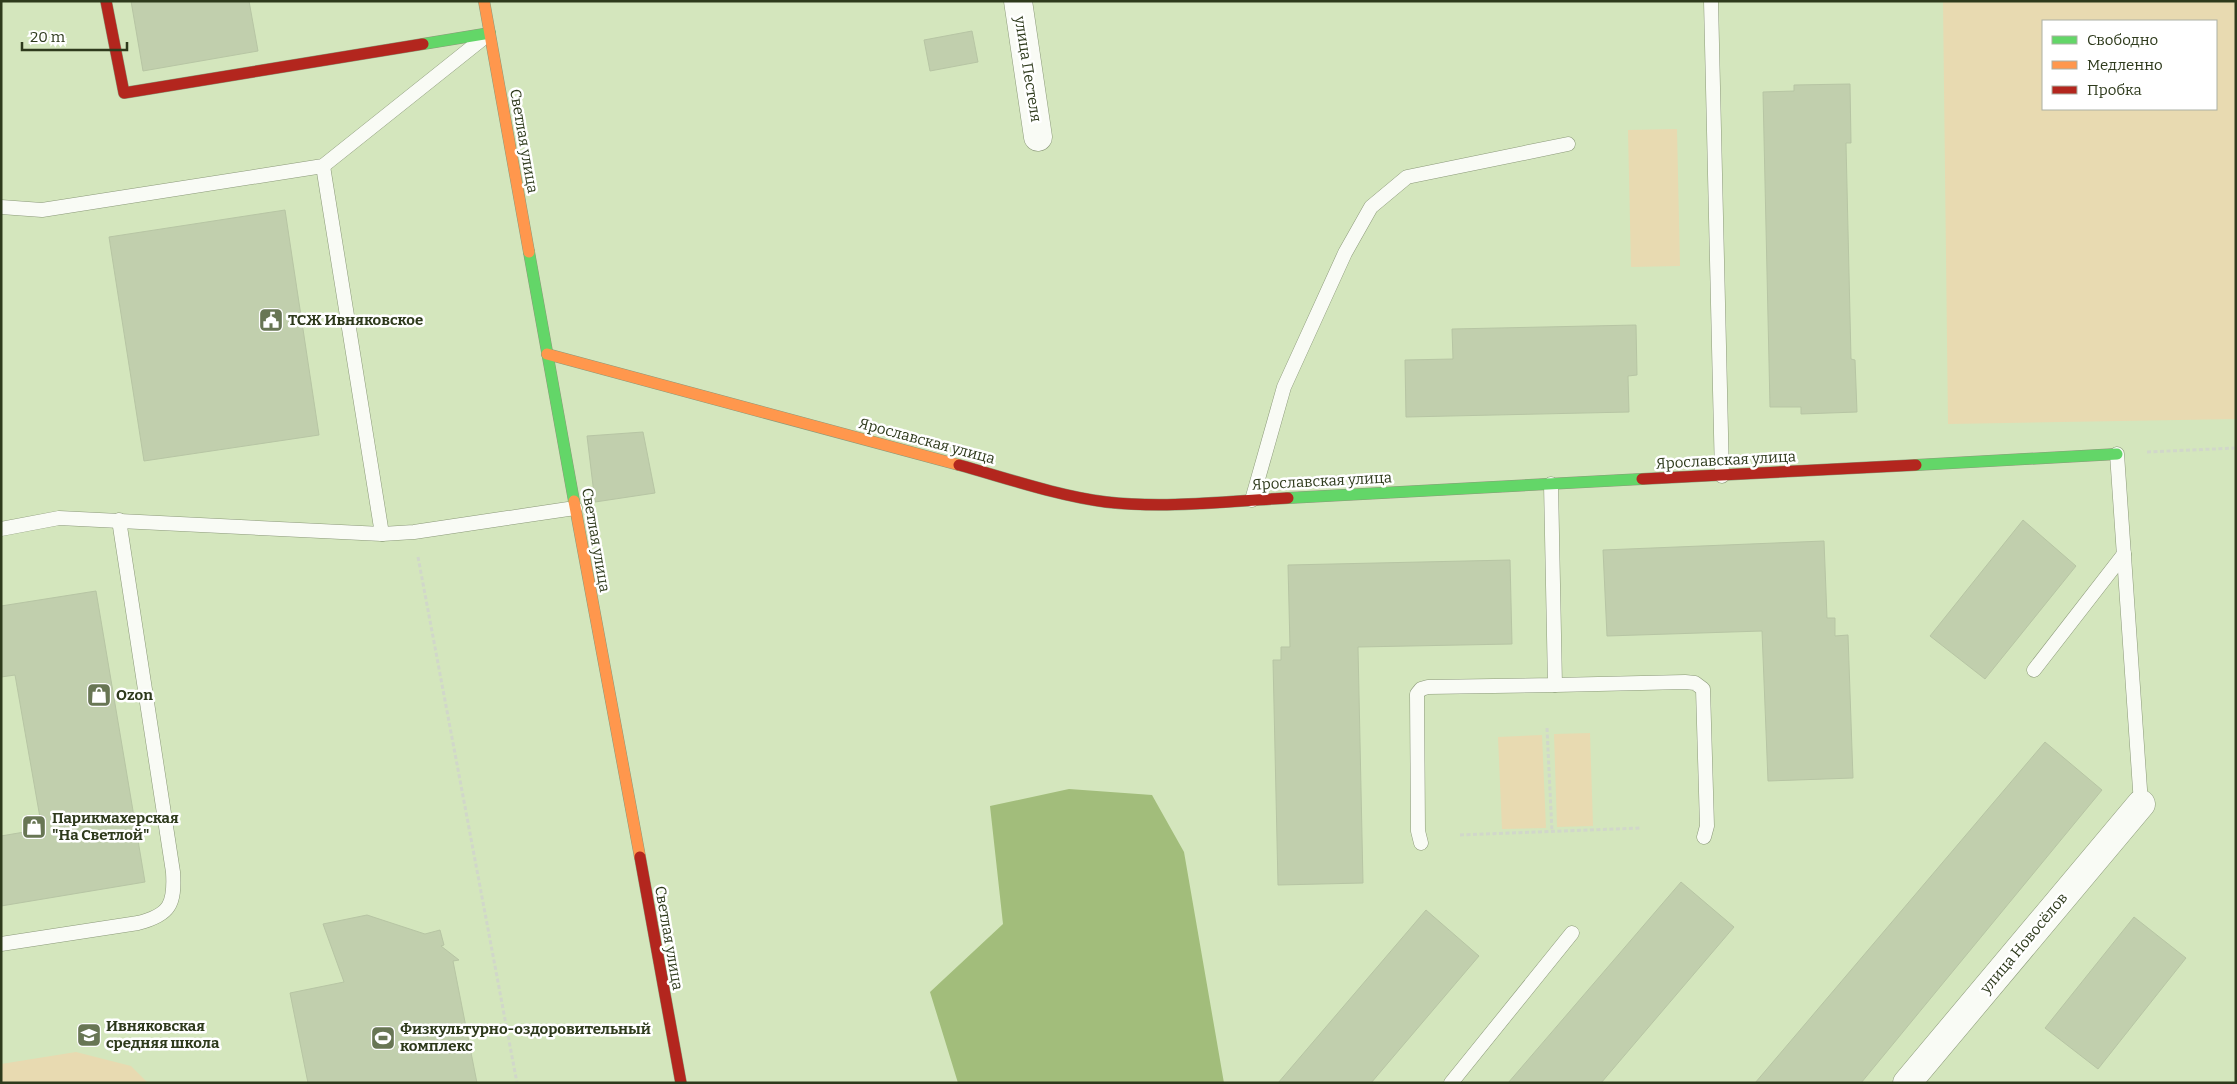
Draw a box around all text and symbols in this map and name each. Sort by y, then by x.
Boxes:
street label: улица Пестеля [1011,14,1045,123]
scale bar [22,20,128,52]
legend [2042,20,2217,110]
text: 20 m [30,28,66,46]
text: Свободно [2087,31,2158,49]
text: Медленно [2087,56,2163,74]
text: Пробка [2087,81,2142,99]
street label: Светлая улица [506,88,542,194]
public building icon: ТСЖ Ивняковское [258,307,284,333]
place label: ТСЖ Ивняковское [288,311,423,329]
street label: Ярославская улица [857,414,997,468]
street label: Ярославская улица [1655,447,1797,473]
street label: Ярославская улица [1251,468,1393,494]
street label: Светлая улица [578,487,614,593]
shop icon: Ozon [86,682,112,708]
place label: Ozon [116,686,153,704]
place label: Парикмахерская "На Светлой" [52,809,179,844]
shop icon: Парикмахерская "На Светлой" [21,814,47,840]
street label: Светлая улица [651,885,687,991]
street label: улица Новосёлов [1976,889,2071,998]
place label: Ивняковская средняя школа [106,1017,220,1052]
place label: Физкультурно-оздоровительный комплекс [400,1020,651,1055]
school or university icon: Ивняковская средняя школа [76,1022,102,1048]
sports icon: Физкультурно-оздоровительный комплекс [370,1025,396,1051]

